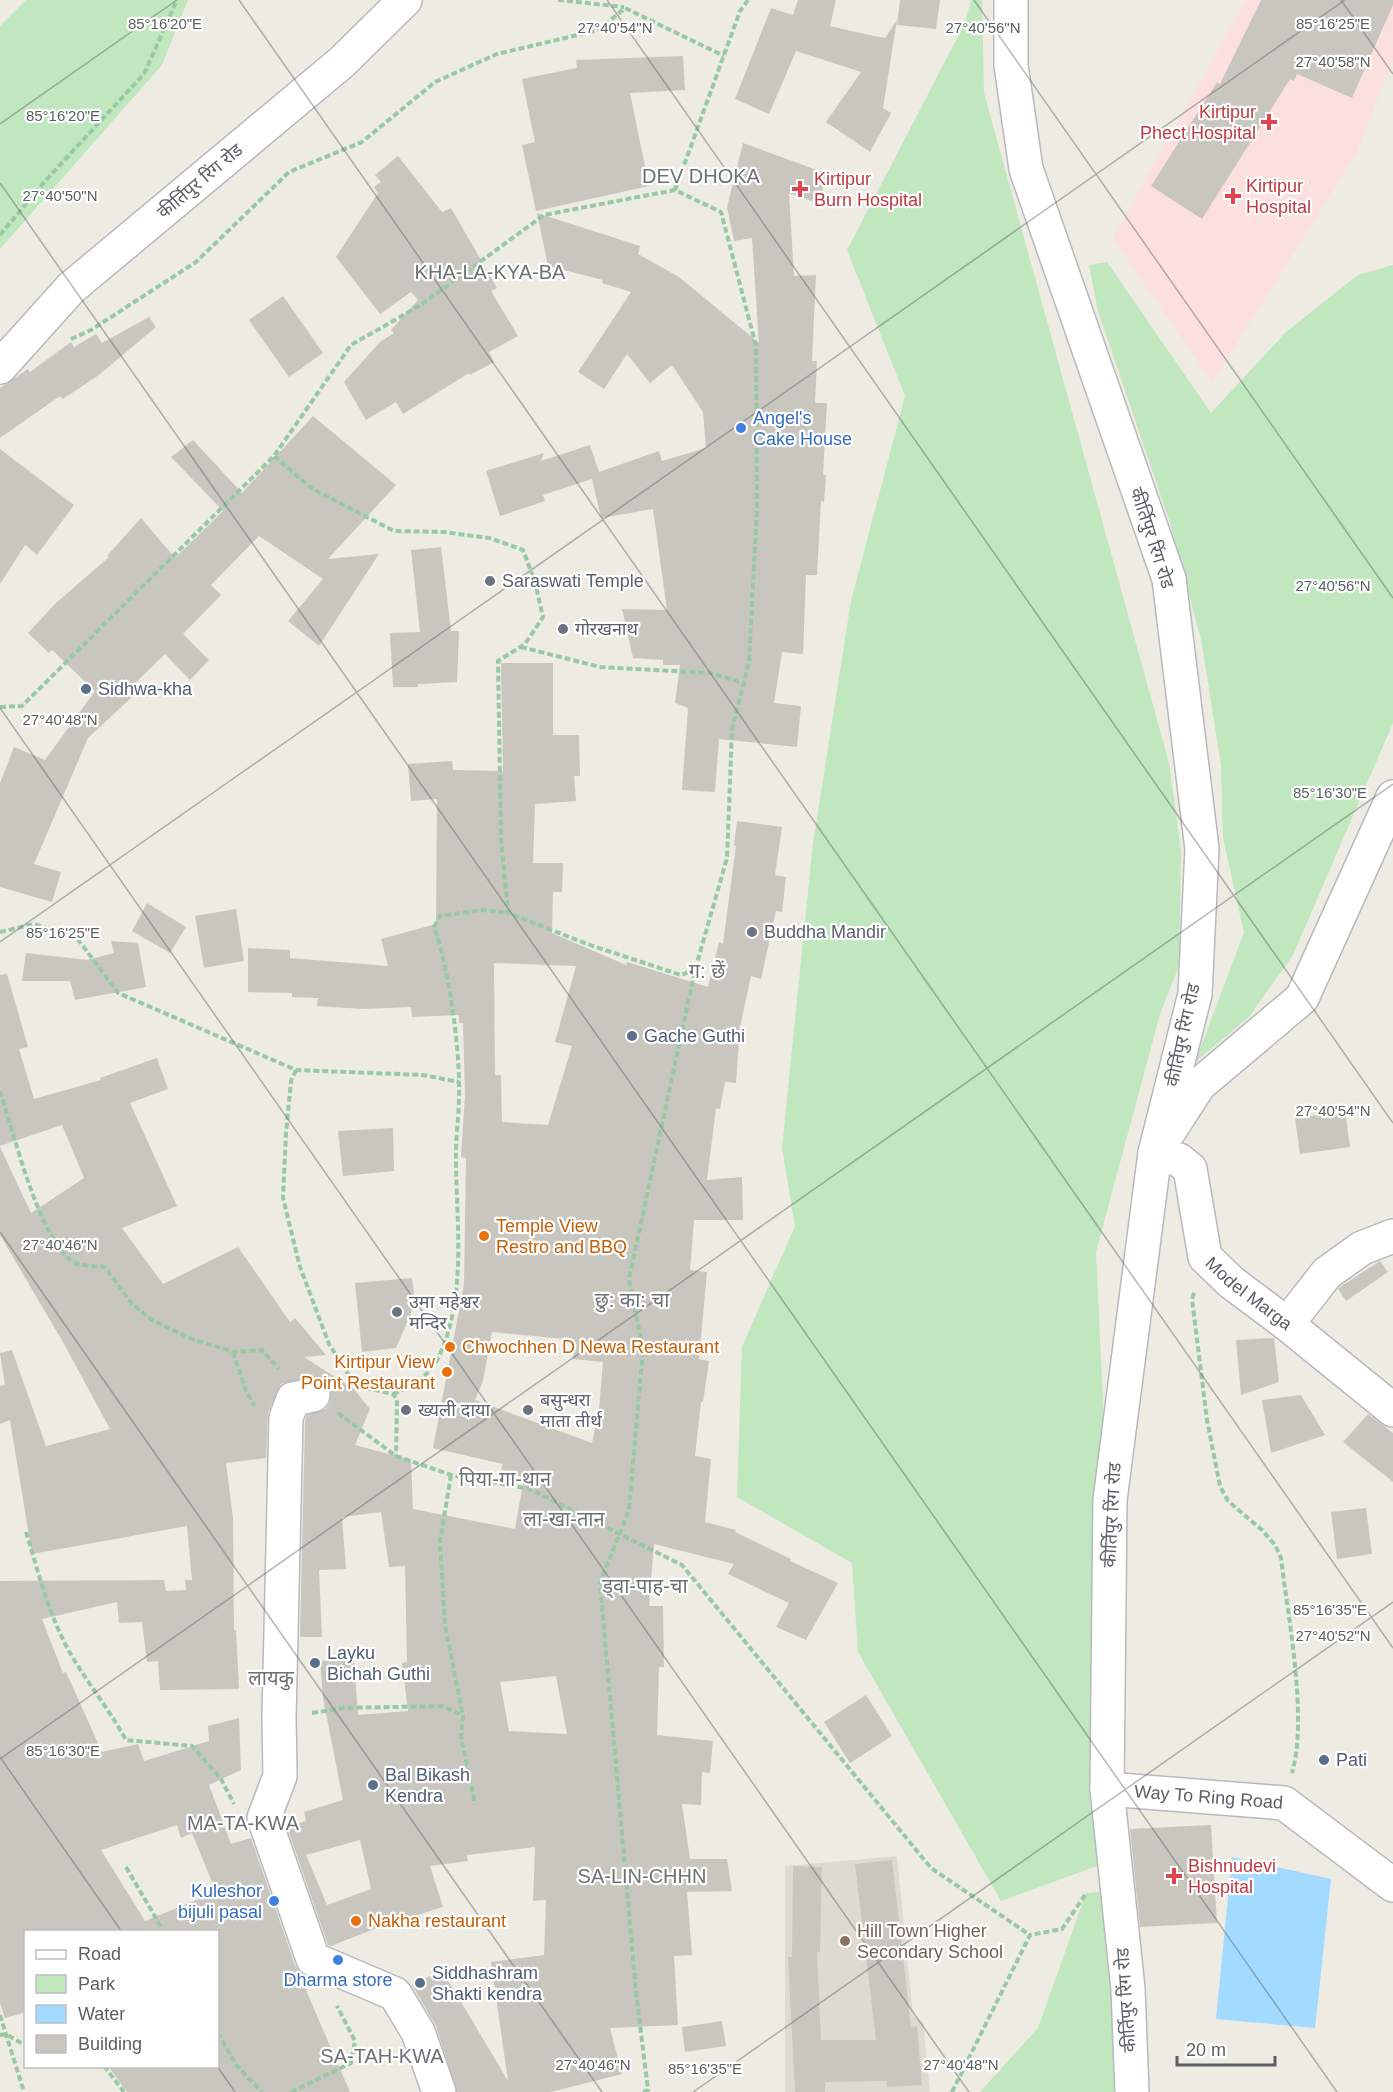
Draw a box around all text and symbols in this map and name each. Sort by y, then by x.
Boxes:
text: 85°16'20"E [128,15,202,32]
text: 85°16'25"E [1296,15,1370,32]
text: 27°40'54"N [577,19,653,36]
text: 27°40'56"N [945,19,1021,36]
text: 27°40'58"N [1295,53,1371,70]
place label: Kirtipur Phect Hospital [1140,102,1256,143]
text: 85°16'20"E [26,107,100,124]
marker: Kirtipur Phect Hospital [1260,113,1278,131]
street label: कीर्तिपुर रिंग रोड [153,139,248,224]
district label: DEV DHOKA [642,165,761,187]
place label: Kirtipur Burn Hospital [814,169,922,210]
place label: Kirtipur Hospital [1246,176,1311,217]
marker: Kirtipur Burn Hospital [791,180,809,198]
text: 27°40'50"N [22,187,98,204]
marker: Kirtipur Hospital [1224,187,1242,205]
district label: KHA-LA-KYA-BA [415,261,566,283]
place label: Angel's Cake House [753,408,852,449]
marker: Angel's Cake House [734,421,748,435]
street label: कीर्तिपुर रिंग रोड [1124,485,1179,592]
place label: Saraswati Temple [502,571,644,591]
marker: Saraswati Temple [483,574,497,588]
text: 27°40'56"N [1295,577,1371,594]
place label: गोरखनाथ [575,619,639,639]
marker: गोरखनाथ [556,622,570,636]
place label: Sidhwa-kha [98,679,193,699]
marker: Sidhwa-kha [79,682,93,696]
text: 27°40'48"N [22,711,98,728]
text: 85°16'30"E [1293,784,1367,801]
place label: Buddha Mandir [764,922,886,942]
text: 85°16'25"E [26,924,100,941]
marker: Buddha Mandir [745,925,759,939]
district label: ग: छें [689,960,726,982]
street label: कीर्तिपुर रिंग रोड [1161,981,1206,1089]
place label: Gache Guthi [644,1026,745,1046]
marker: Gache Guthi [625,1029,639,1043]
text: 27°40'54"N [1295,1102,1371,1119]
place label: Temple View Restro and BBQ [496,1216,627,1257]
marker: Temple View Restro and BBQ [477,1229,491,1243]
text: 27°40'46"N [22,1236,98,1253]
street label: Model Marga [1201,1253,1297,1335]
district label: छु: का: चा [595,1289,670,1313]
place label: उमा महेश्वर मन्दिर [409,1291,480,1333]
marker: उमा महेश्वर मन्दिर [390,1305,404,1319]
place label: Chwochhen D Newa Restaurant [462,1337,719,1357]
marker: Chwochhen D Newa Restaurant [443,1340,457,1354]
place label: Kirtipur View Point Restaurant [301,1352,436,1393]
marker: Kirtipur View Point Restaurant [440,1365,454,1379]
place label: बसुन्धरा माता तीर्थ [540,1390,603,1431]
place label: ख्यली दाया [418,1400,490,1420]
marker: ख्यली दाया [399,1403,413,1417]
marker: बसुन्धरा माता तीर्थ [521,1403,535,1417]
street label: कीर्तिपुर रिंग रोड [1098,1462,1127,1568]
district label: पिया-गा-थान [459,1467,552,1490]
district label: ला-खा-तान [523,1508,606,1530]
district label: ड्वा-पाह-चा [601,1575,688,1599]
text: 85°16'35"E [1293,1601,1367,1618]
text: 27°40'52"N [1295,1627,1371,1644]
place label: Layku Bichah Guthi [327,1643,430,1684]
marker: Layku Bichah Guthi [308,1656,322,1670]
district label: लायकु [248,1667,294,1691]
text: 85°16'30"E [26,1742,100,1759]
place label: Pati [1336,1750,1367,1770]
marker: Pati [1317,1753,1331,1767]
place label: Bal Bikash Kendra [385,1765,470,1806]
marker: Bal Bikash Kendra [366,1778,380,1792]
street label: Way To Ring Road [1134,1781,1284,1813]
district label: MA-TA-KWA [187,1812,300,1834]
place label: Bishnudevi Hospital [1188,1856,1276,1897]
district label: SA-LIN-CHHN [578,1865,706,1887]
marker: Bishnudevi Hospital [1165,1867,1183,1885]
place label: Kuleshor bijuli pasal [178,1881,262,1922]
marker: Kuleshor bijuli pasal [267,1894,281,1908]
place label: Nakha restaurant [368,1911,506,1931]
marker: Nakha restaurant [349,1914,363,1928]
place label: Hill Town Higher Secondary School [857,1921,1003,1962]
legend [24,1930,219,2068]
marker: Hill Town Higher Secondary School [838,1934,852,1948]
text: Road [78,1944,121,1964]
street label: कीर्तिपुर रिंग रोड [1111,1947,1142,2053]
marker: Dharma store [331,1953,345,1967]
place label: Siddhashram Shakti kendra [432,1963,543,2004]
place label: Dharma store [283,1970,393,1990]
text: Park [78,1974,116,1994]
marker: Siddhashram Shakti kendra [413,1976,427,1990]
text: Water [78,2004,125,2024]
scale bar [1177,2029,1274,2067]
text: Building [78,2034,142,2054]
text: 20 m [1186,2040,1226,2060]
district label: SA-TAH-KWA [320,2045,444,2067]
text: 27°40'46"N [555,2056,631,2073]
text: 27°40'48"N [923,2056,999,2073]
text: 85°16'35"E [668,2060,742,2077]

